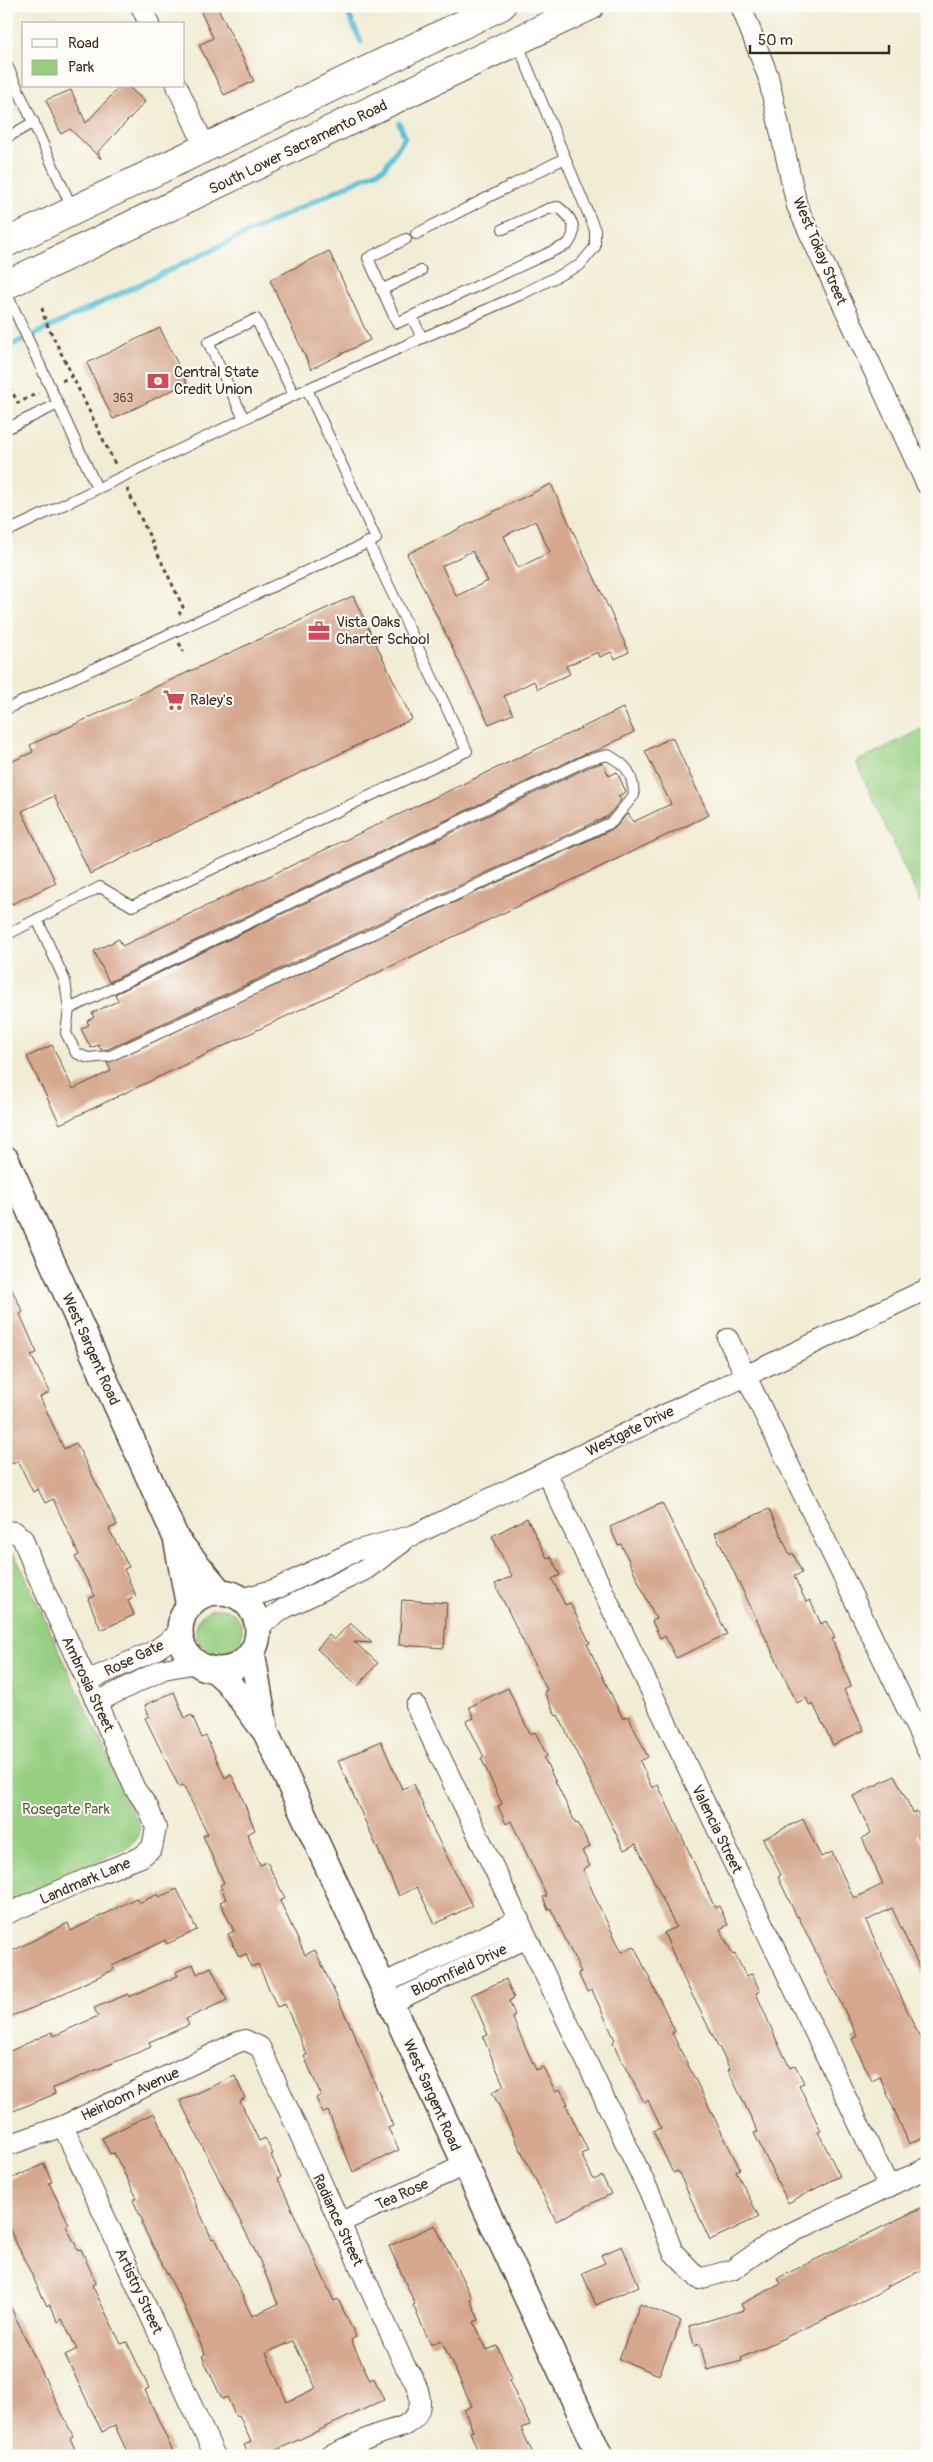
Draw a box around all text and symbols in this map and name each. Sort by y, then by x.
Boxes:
legend [22,22,185,88]
scale bar [750,22,889,54]
text: 50 m [758,31,793,50]
text: Road [68,34,99,53]
text: Park [68,58,95,77]
street label: South Lower Sacramento Road [206,96,390,199]
street label: West Tokay Street [788,194,851,309]
place label: Central State Credit Union [174,363,259,399]
bank icon: Central State Credit Union [145,368,171,394]
house number: 363 [113,391,133,406]
place label: Vista Oaks Charter School [336,613,430,649]
office icon: Vista Oaks Charter School [306,618,332,644]
supermarket icon: Raley's [161,687,187,713]
place label: Raley's [190,691,233,710]
street label: West Sargent Road [57,1290,124,1408]
street label: Westgate Drive [583,1402,678,1461]
street label: Ambrosia Street [57,1633,118,1736]
street label: Rose Gate [101,1636,168,1681]
street label: Valencia Street [687,1782,747,1878]
park label: Rosegate Park [22,1800,111,1819]
street label: Landmark Lane [37,1854,134,1909]
street label: Bloomfield Drive [408,1940,511,2001]
street label: West Sargent Road [398,2036,465,2154]
street label: Heirloom Avenue [78,2063,183,2126]
street label: Radiance Street [308,2171,368,2270]
street label: Tea Rose [373,2174,432,2215]
street label: Artistry Street [110,2245,167,2338]

